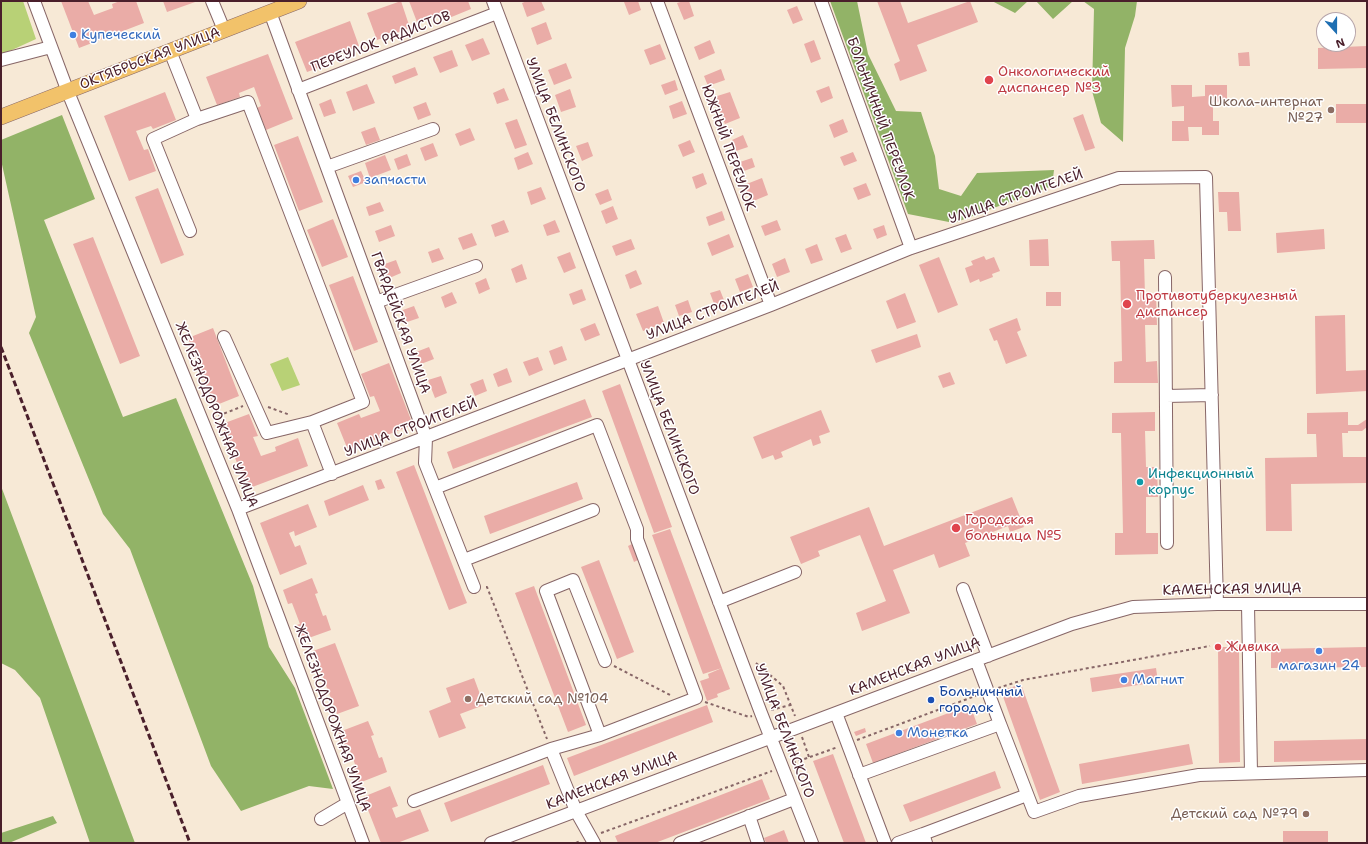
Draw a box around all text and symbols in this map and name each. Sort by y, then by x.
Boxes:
street label: ПЕРЕУЛОК РАДИСТОВ [309,8,453,76]
north arrow [1316,12,1356,52]
street label: ОКТЯБРЬСКАЯ УЛИЦА [77,24,223,94]
place label: Купеческий [81,27,161,43]
marker: Купеческий [68,30,78,40]
text: N [1333,34,1347,51]
street label: БОЛЬНИЧНЫЙ ПЕРЕУЛОК [843,35,917,203]
street label: УЛИЦА БЕЛИНСКОГО [522,55,588,195]
place label: Онкологический диспансер №3 [998,64,1110,96]
marker: Онкологический диспансер №3 [983,74,995,86]
street label: ЮЖНЫЙ ПЕРЕУЛОК [697,83,759,213]
place label: Школа-интернат №27 [1209,94,1323,126]
marker: Школа-интернат №27 [1326,105,1336,115]
street label: УЛИЦА СТРОИТЕЛЕЙ [947,166,1085,228]
place label: запчасти [364,172,426,188]
marker: запчасти [351,175,361,185]
street label: ГВАРДЕЙСКАЯ УЛИЦА [367,250,433,396]
street label: УЛИЦА СТРОИТЕЛЕЙ [644,278,782,344]
place label: Противотуберкулезный диспансер [1136,288,1298,320]
marker: Противотуберкулезный диспансер [1121,298,1133,310]
street label: ЖЕЛЕЗНОДОРОЖНАЯ УЛИЦА [171,320,261,510]
street label: УЛИЦА БЕЛИНСКОГО [636,358,702,498]
street label: УЛИЦА СТРОИТЕЛЕЙ [342,395,480,461]
place label: Инфекционный корпус [1148,466,1254,498]
marker: Инфекционный корпус [1135,477,1145,487]
place label: Городская больница №5 [965,512,1062,544]
marker: Городская больница №5 [950,522,962,534]
street label: КАМЕНСКАЯ УЛИЦА [1162,580,1302,600]
street label: ЖЕЛЕЗНОДОРОЖНАЯ УЛИЦА [290,622,374,814]
street label: КАМЕНСКАЯ УЛИЦА [847,634,983,700]
place label: Живика [1226,639,1280,655]
marker: Живика [1213,642,1223,652]
marker: магазин 24 [1314,646,1324,656]
place label: магазин 24 [1278,658,1360,674]
street label: УЛИЦА БЕЛИНСКОГО [751,661,817,801]
place label: Магнит [1132,672,1184,688]
marker: Магнит [1119,675,1129,685]
place label: Больничный городок [939,684,1023,716]
place label: Детский сад №104 [476,691,609,707]
marker: Детский сад №104 [463,694,473,704]
marker: Больничный городок [926,695,936,705]
place label: Монетка [907,725,968,741]
marker: Монетка [894,728,904,738]
street label: КАМЕНСКАЯ УЛИЦА [544,748,680,814]
place label: Детский сад №79 [1171,806,1298,822]
marker: Детский сад №79 [1301,809,1311,819]

